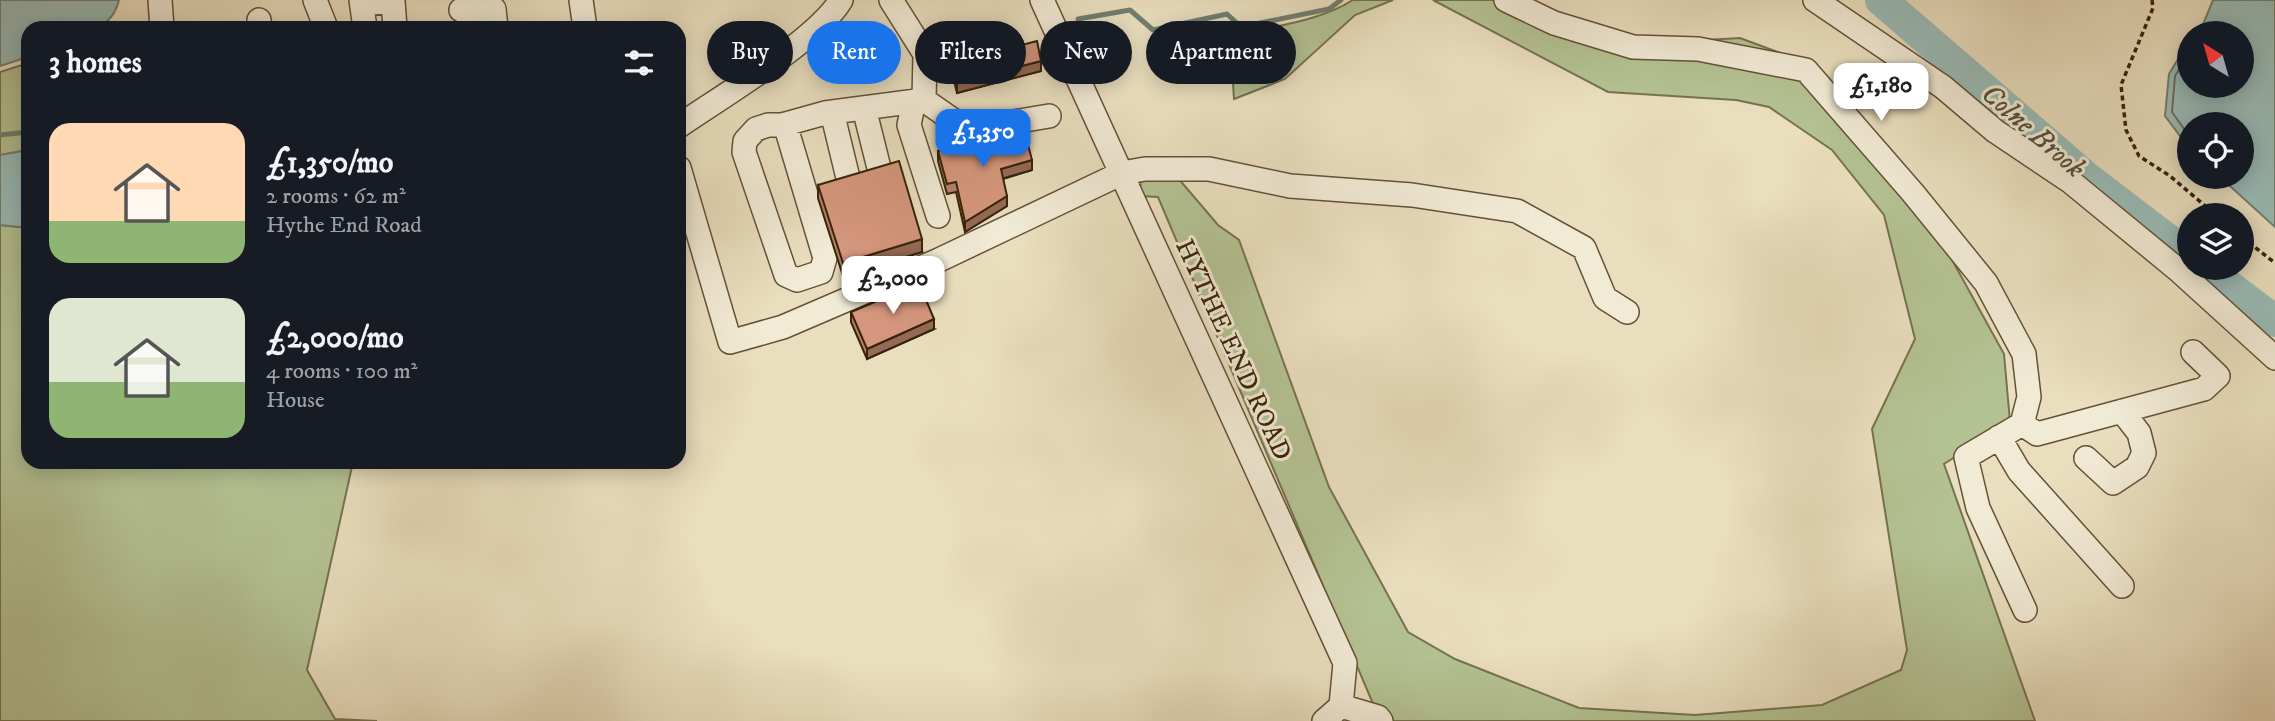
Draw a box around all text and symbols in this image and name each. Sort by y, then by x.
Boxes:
chip: Buy [707,21,793,84]
chip: Rent [807,21,901,84]
chip: Filters [915,21,1026,84]
chip: New [1040,21,1132,84]
chip: Apartment [1146,21,1296,84]
north arrow [2177,21,2254,98]
map controls [2177,21,2254,280]
icon: filters [620,44,658,82]
text: 3 homes [49,45,142,82]
pin: £1,180 [1824,64,1938,123]
text: £1,180 [1850,71,1912,100]
water label: Colne Brook [1974,76,2092,186]
pin: £1,350 [926,110,1040,169]
button: locate [2177,112,2254,189]
text: £1,350 [952,117,1014,146]
text: £1,350/mo [266,145,393,182]
icon: home [105,151,189,235]
text: 2 rooms · 62 m² [266,182,406,211]
button: layers [2177,203,2254,280]
text: Hythe End Road [266,211,422,240]
street label: HYTHE END ROAD [1167,234,1299,466]
pin: £2,000 [836,256,950,316]
text: £2,000 [858,264,928,293]
text: £2,000/mo [266,320,404,357]
icon: home [105,326,189,410]
text: 4 rooms · 100 m² [266,357,418,386]
text: House [266,386,324,415]

